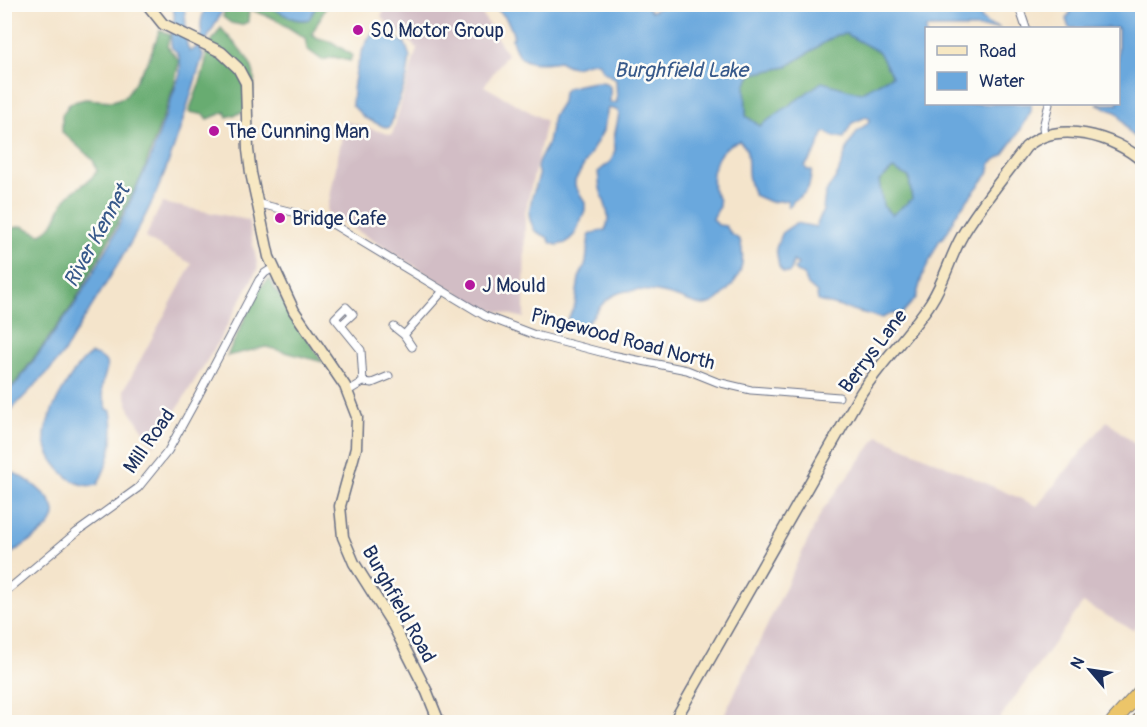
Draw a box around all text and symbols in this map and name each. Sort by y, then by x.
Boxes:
place label: SQ Motor Group [370,18,504,43]
marker: SQ Motor Group [351,23,365,37]
legend [925,27,1120,105]
text: Road [979,40,1016,63]
water label: Burghfield Lake [614,57,751,84]
text: Water [979,70,1025,93]
place label: The Cunning Man [226,119,369,144]
marker: The Cunning Man [207,124,221,138]
water label: River Kennet [58,178,138,292]
place label: Bridge Cafe [292,206,386,231]
marker: Bridge Cafe [273,211,287,225]
place label: J Mould [482,273,546,298]
marker: J Mould [463,278,477,292]
street label: Pingewood Road North [528,302,718,376]
street label: Berrys Lane [833,304,913,398]
street label: Mill Road [118,404,180,478]
street label: Burghfield Road [357,541,441,667]
north arrow [1060,640,1120,700]
text: N [1066,653,1089,673]

